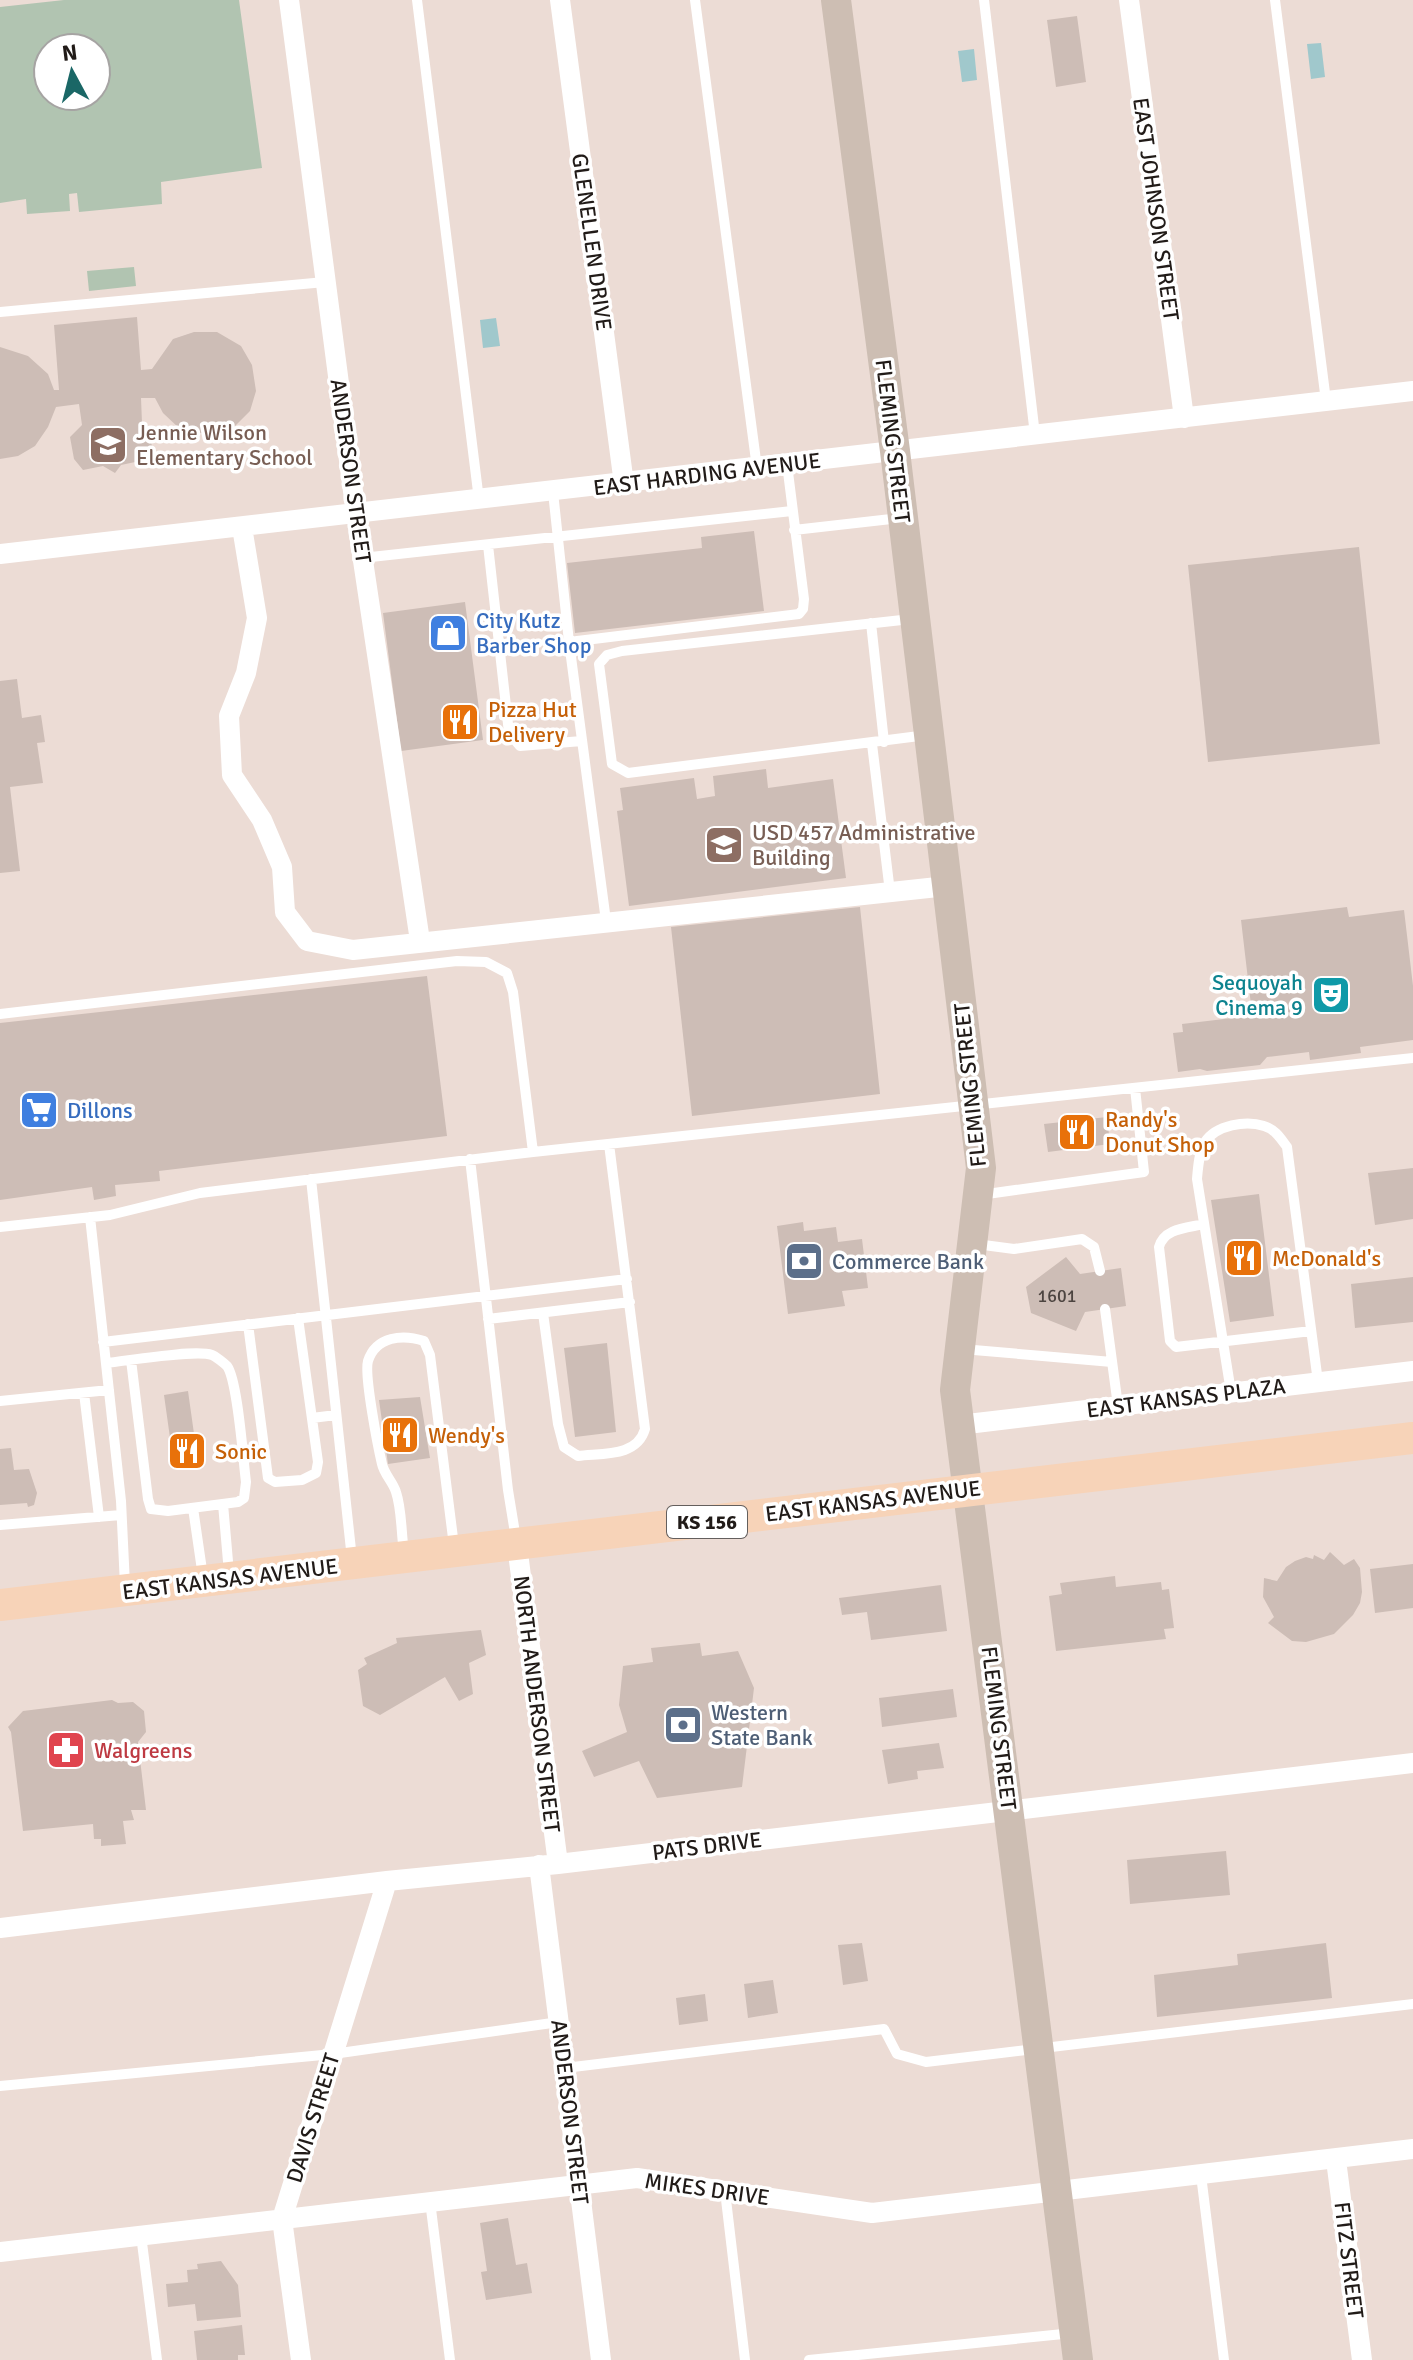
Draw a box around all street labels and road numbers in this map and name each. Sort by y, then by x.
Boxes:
street label: EAST JOHNSON STREET [1127,96,1185,322]
street label: GLENELLEN DRIVE [566,151,618,333]
street label: FLEMING STREET [870,358,916,525]
street label: ANDERSON STREET [325,377,377,565]
street label: EAST HARDING AVENUE [592,447,822,501]
street label: FLEMING STREET [948,1001,992,1168]
street label: EAST KANSAS PLAZA [1085,1372,1288,1424]
street label: EAST KANSAS AVENUE [764,1474,982,1528]
road number: KS 156 [667,1506,747,1538]
street label: EAST KANSAS AVENUE [121,1552,339,1606]
street label: NORTH ANDERSON STREET [508,1574,566,1834]
street label: FLEMING STREET [976,1645,1022,1812]
street label: PATS DRIVE [651,1826,763,1866]
street label: ANDERSON STREET [545,2018,595,2206]
street label: DAVIS STREET [281,2050,346,2186]
street label: MIKES DRIVE [643,2167,771,2211]
street label: FITZ STREET [1328,2200,1370,2320]

